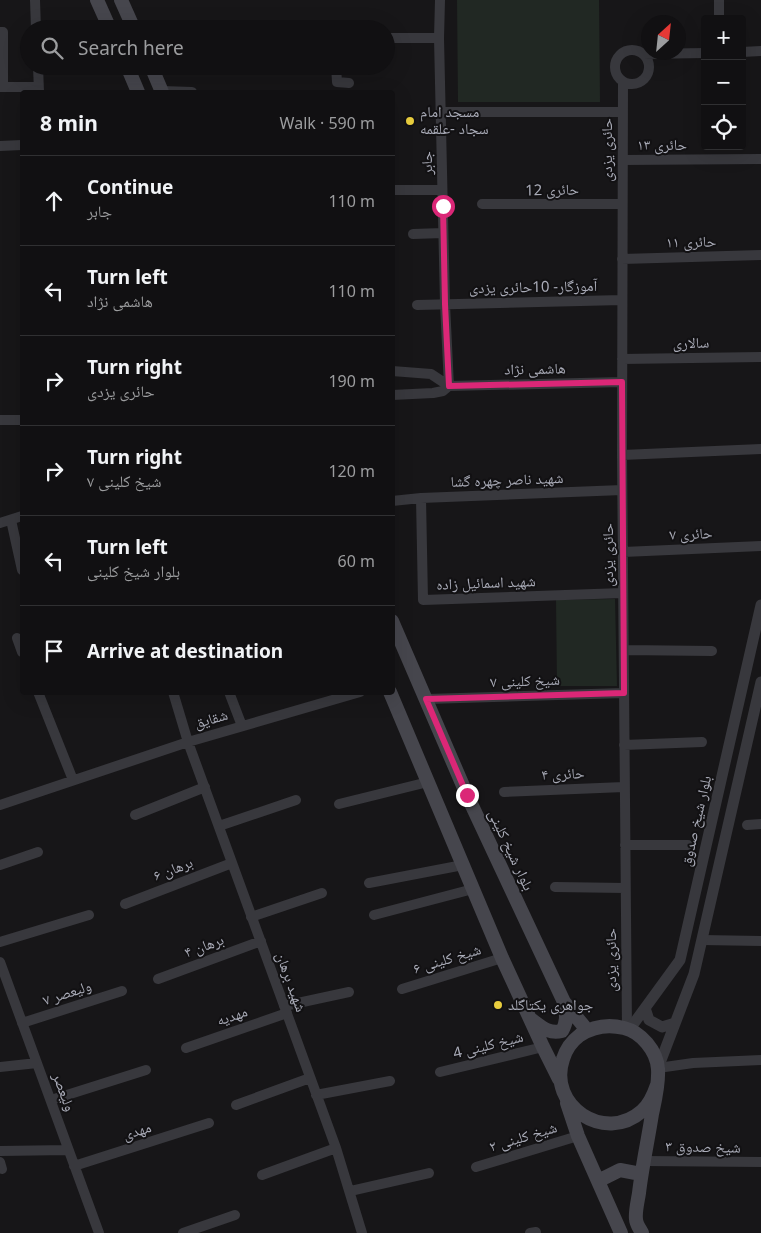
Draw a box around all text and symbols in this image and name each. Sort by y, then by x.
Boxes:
north arrow [641,15,686,60]
map controls [701,15,746,150]
button: + [701,15,746,60]
search box [20,20,395,75]
icon: search [38,34,66,62]
text: Search here [78,35,184,61]
button: − [701,60,746,105]
place label: مسجد امام سجاد -علقمه [420,101,489,138]
button: locate [701,105,746,150]
text: 8 min [40,109,98,137]
text: Walk · 590 m [280,112,375,134]
marker: مسجد امام سجاد -علقمه [404,115,416,127]
street label: حائری یزدی [596,118,617,182]
street label: حائری ۱۳ [637,134,688,155]
street label: جابر [416,151,436,176]
text: Continue [87,174,173,200]
street label: حائری 12 [525,179,580,200]
icon: ahead [40,187,68,215]
text: 110 m [328,190,375,212]
route start [432,195,455,218]
text: جابر [87,200,112,222]
street label: حائری ۱۱ [666,231,717,252]
text: Turn left [87,264,168,290]
street label: آموزگار- 10حائری یزدی [469,275,599,298]
icon: left [40,277,68,305]
text: 110 m [328,280,375,302]
text: هاشمی نژاد [87,290,153,312]
street label: سالاری [673,332,710,353]
text: Turn right [87,354,182,380]
street label: هاشمی نژاد [504,357,566,380]
icon: right [40,367,68,395]
text: 190 m [328,370,375,392]
text: حائری یزدی [87,380,155,402]
text: Turn right [87,444,182,470]
icon: right [40,457,68,485]
text: 120 m [328,460,375,482]
street label: شهید ناصر چهره گشا [450,467,564,491]
text: شیخ کلینی ۷ [87,470,161,492]
street label: حائری ۷ [669,522,714,545]
street label: حائری یزدی [597,523,618,587]
text: Turn left [87,534,168,560]
icon: left [40,547,68,575]
text: 60 m [338,550,375,572]
text: بلوار شیخ کلینی [87,560,180,582]
street label: شهید اسمائیل زاده [436,570,536,595]
icon: arrive [40,637,68,665]
text: Arrive at destination [87,638,283,664]
street label: شیخ کلینی ۷ [490,669,560,692]
street label: شقایق [192,704,230,733]
street label: حائری ۴ [541,762,586,785]
street label: بلوار شیخ صدوق [675,773,716,868]
route end [456,784,479,807]
street label: بلوار شیخ کلینی [484,806,539,894]
street label: برهان ۶ [150,851,196,886]
street label: حائری یزدی [600,928,621,992]
street label: برهان ۴ [181,929,227,962]
street label: شیخ کلینی ۶ [410,938,483,979]
street label: شهید برهان [271,949,312,1015]
street label: ولیعصر ۷ [40,975,94,1009]
place label: جواهری یکتاگلد [508,994,594,1015]
marker: جواهری یکتاگلد [492,999,504,1011]
street label: مهدیه [213,1000,250,1030]
street label: شیخ کلینی 4 [451,1026,525,1063]
street label: ولیعصر [48,1069,81,1114]
street label: مهدی [120,1116,154,1145]
street label: شیخ کلینی ۲ [486,1116,559,1157]
street label: شیخ صدوق ۳ [665,1135,741,1158]

